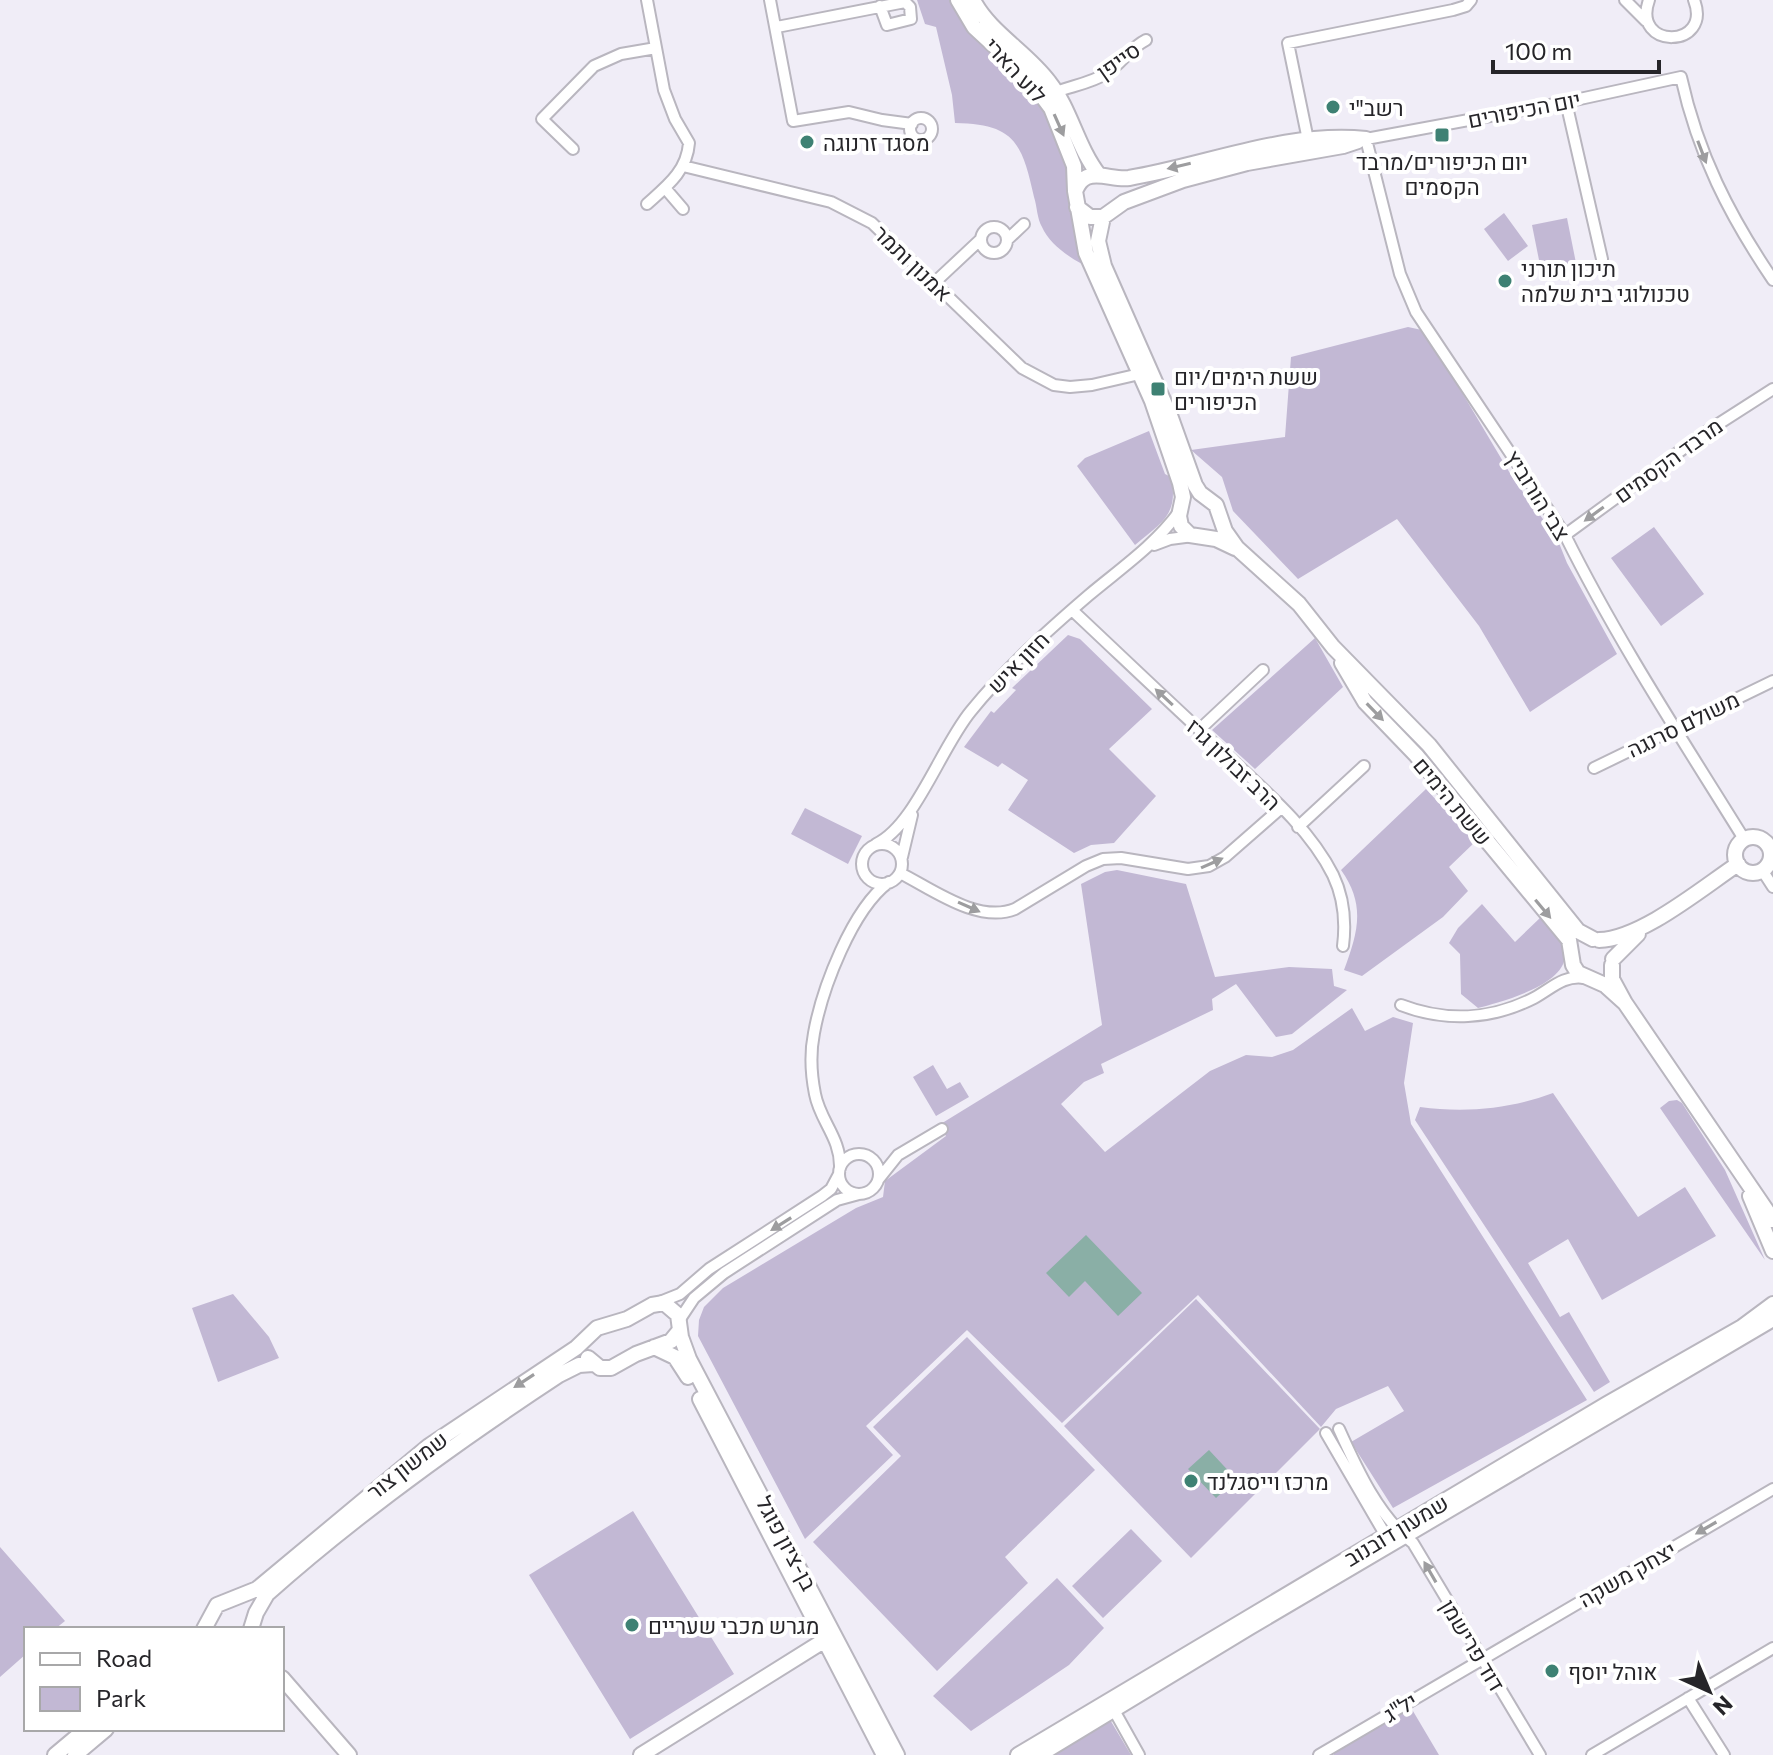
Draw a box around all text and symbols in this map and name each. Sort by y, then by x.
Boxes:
scale bar [1493,24,1659,74]
street label: לוע הארי [979,32,1053,108]
street label: סייפן [1091,35,1145,85]
text: 100 m [1505,36,1572,65]
street label: יום הכיפורים [1465,85,1583,133]
place label: רשב"י [1349,94,1404,121]
marker: רשב"י [1324,98,1342,116]
one-way arrow [1052,113,1065,136]
marker: יום הכיפורים/מרבד הקסמים [1433,126,1451,144]
place label: מסגד זרנוגה [823,129,930,156]
marker: מסגד זרנוגה [798,133,816,151]
one-way arrow [1696,140,1709,164]
place label: יום הכיפורים/מרבד הקסמים [1356,148,1528,200]
one-way arrow [1166,160,1191,173]
street label: אמנון ותמר [868,219,958,307]
place label: תיכון תורני טכנולוגי בית שלמה [1521,255,1690,307]
marker: תיכון תורני טכנולוגי בית שלמה [1496,272,1514,290]
place label: ששת הימים/יום הכיפורים [1174,363,1318,415]
marker: ששת הימים/יום הכיפורים [1149,380,1167,398]
street label: מרבד הקסמים [1609,412,1727,508]
street label: צבי הורוביץ [1500,445,1576,545]
one-way arrow [1584,505,1605,521]
street label: חזון איש [981,625,1055,699]
street label: משולם סרנגה [1622,685,1744,763]
one-way arrow [1154,688,1173,706]
one-way arrow [1365,702,1383,721]
street label: הרב זבולון גרז [1181,712,1287,816]
street label: ששת הימים [1408,751,1498,851]
one-way arrow [1200,856,1223,870]
one-way arrow [1534,899,1551,919]
one-way arrow [958,901,981,914]
one-way arrow [770,1216,792,1230]
one-way arrow [514,1373,535,1388]
street label: שמשון צור [361,1425,453,1505]
place label: מרכז וייסגלנד [1207,1468,1329,1495]
marker: מרכז וייסגלנד [1182,1472,1200,1490]
street label: שמעון דובנוב [1339,1488,1453,1572]
street label: בן-ציון פוגל [751,1491,823,1595]
one-way arrow [1694,1521,1717,1535]
street label: יצחק משקה [1574,1535,1680,1613]
one-way arrow [1423,1561,1437,1583]
street label: דוד פרישמן [1435,1594,1511,1696]
place label: מגרש מכבי שעריים [648,1612,819,1639]
marker: מגרש מכבי שעריים [623,1616,641,1634]
legend [24,1627,284,1731]
text: Road [96,1643,152,1672]
north arrow [1669,1651,1749,1731]
place label: אוהל יוסף [1568,1658,1657,1685]
marker: אוהל יוסף [1543,1662,1561,1680]
text: Park [96,1683,146,1712]
street label: יל"ג [1378,1687,1422,1727]
text: N [1708,1690,1739,1721]

